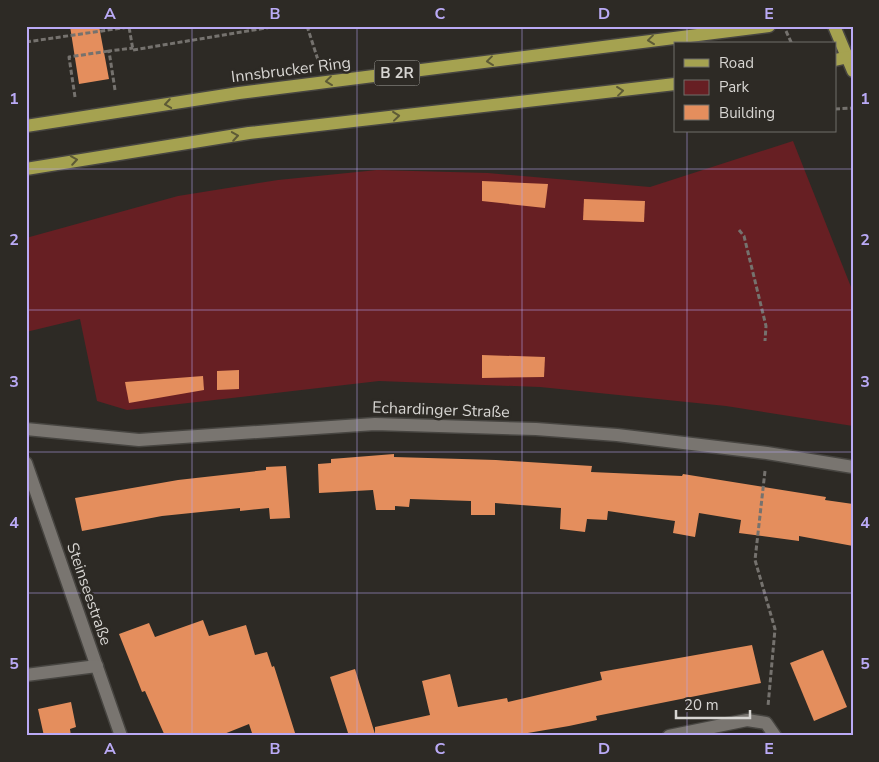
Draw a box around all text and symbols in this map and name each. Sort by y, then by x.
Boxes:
text: A [104,3,116,25]
text: B [269,3,281,25]
text: C [435,3,446,25]
text: D [598,3,610,25]
text: E [764,3,774,25]
one-way arrow [647,34,655,45]
legend [674,42,836,132]
street label: Innsbrucker Ring [230,52,352,88]
text: Road [719,53,754,73]
one-way arrow [486,55,494,66]
road number: B 2R [374,60,420,86]
one-way arrow [325,75,333,86]
text: Park [719,77,749,97]
one-way arrow [616,86,624,97]
text: 1 [9,88,19,110]
text: 1 [860,88,870,110]
one-way arrow [164,98,172,108]
text: Building [719,103,775,123]
one-way arrow [392,111,400,122]
one-way arrow [230,131,239,141]
one-way arrow [70,156,79,166]
text: 2 [9,229,19,251]
text: 2 [860,229,870,251]
text: 3 [9,371,19,393]
text: 3 [860,371,870,393]
street label: Echardinger Straße [372,397,510,423]
text: 4 [9,512,19,534]
text: 4 [860,512,870,534]
street label: Steinseestraße [61,540,117,648]
text: 5 [9,653,19,675]
text: 5 [860,653,870,675]
scale bar [676,687,750,719]
text: 20 m [684,695,719,715]
text: A [104,738,116,760]
text: B [269,738,281,760]
text: C [435,738,446,760]
text: D [598,738,610,760]
text: E [764,738,774,760]

